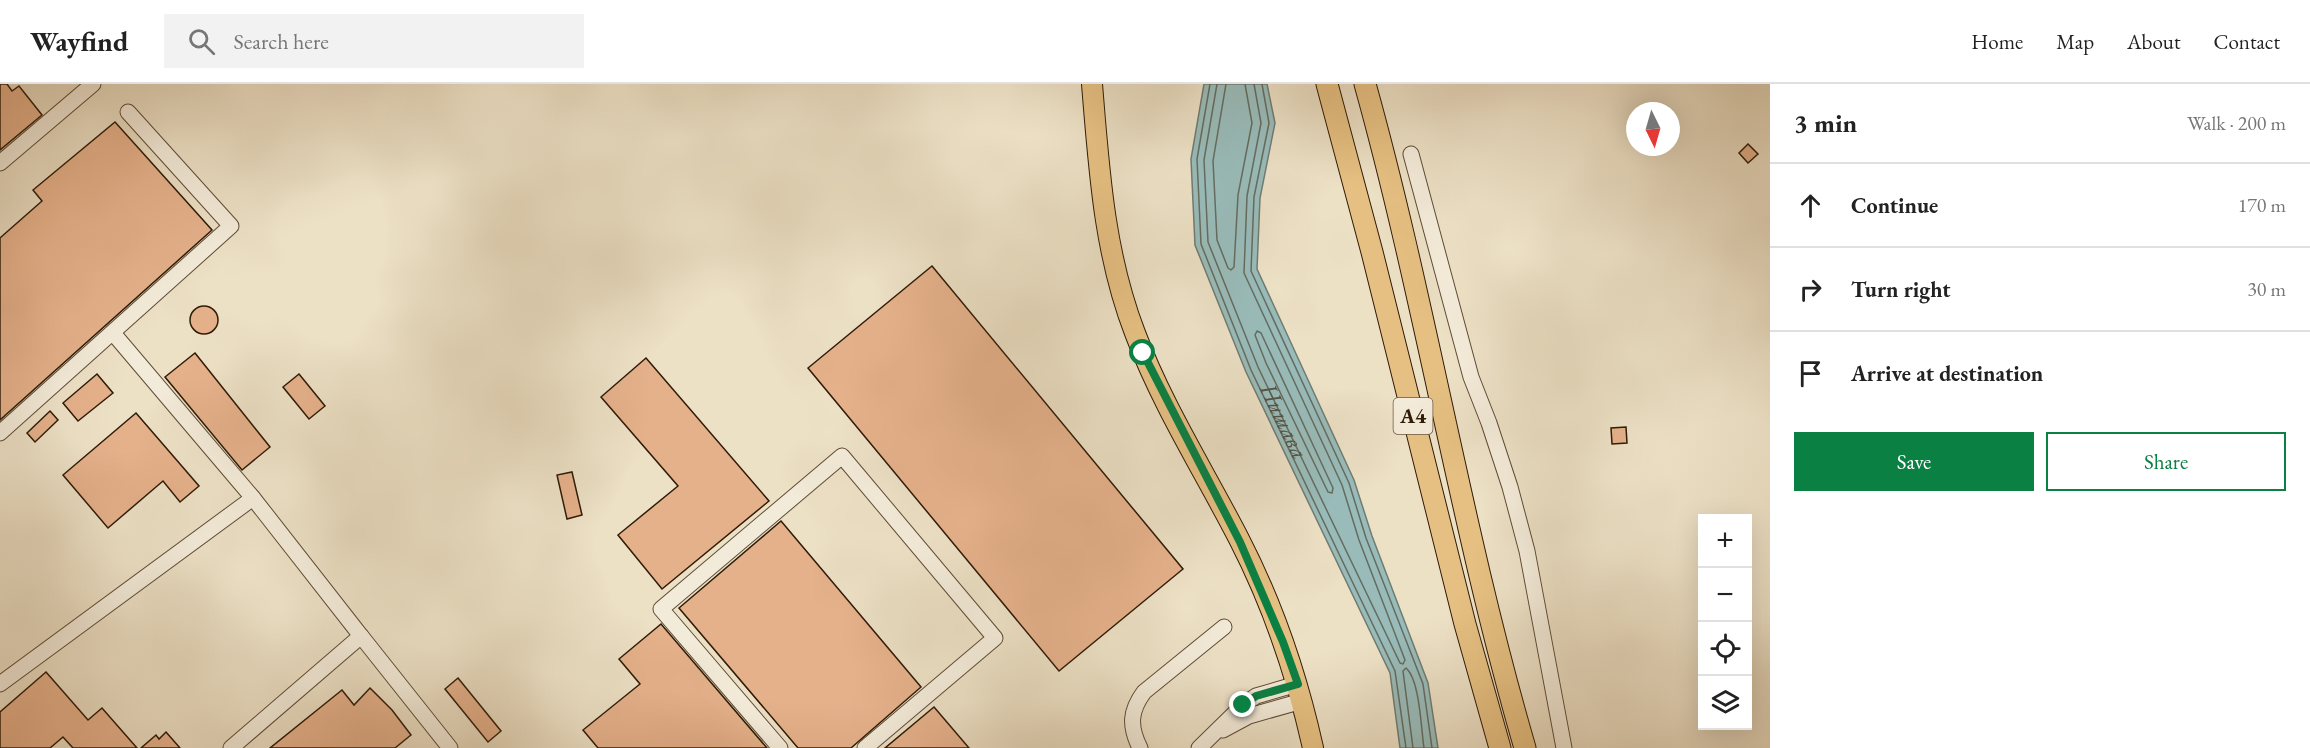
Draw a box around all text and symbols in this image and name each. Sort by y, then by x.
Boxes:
search box [164,14,584,68]
text: Wayfind [30,23,128,59]
icon: search [185,25,218,58]
text: Search here [233,27,329,56]
text: Home [1971,28,2023,55]
text: Map [2056,28,2094,55]
text: About [2127,28,2180,55]
text: Contact [2213,28,2280,55]
north arrow [1626,102,1680,156]
text: 3 min [1794,106,1857,140]
text: Walk · 200 m [2187,110,2286,136]
icon: ahead [1794,189,1827,222]
text: Continue [1851,191,1938,220]
text: 170 m [2238,192,2286,218]
icon: right [1794,273,1827,306]
text: Turn right [1851,275,1950,304]
text: 30 m [2247,276,2286,302]
route start [1129,339,1155,365]
icon: arrive [1794,357,1827,390]
text: Arrive at destination [1851,359,2043,388]
water label: Нишава [1253,377,1316,464]
road number: A4 [1394,398,1432,434]
button: Save [1794,432,2034,491]
button: Share [2046,432,2286,491]
map controls [1698,514,1752,730]
button: + [1698,514,1752,568]
button: − [1698,568,1752,622]
button: locate [1698,622,1752,676]
button: layers [1698,676,1752,730]
route end [1229,691,1255,717]

